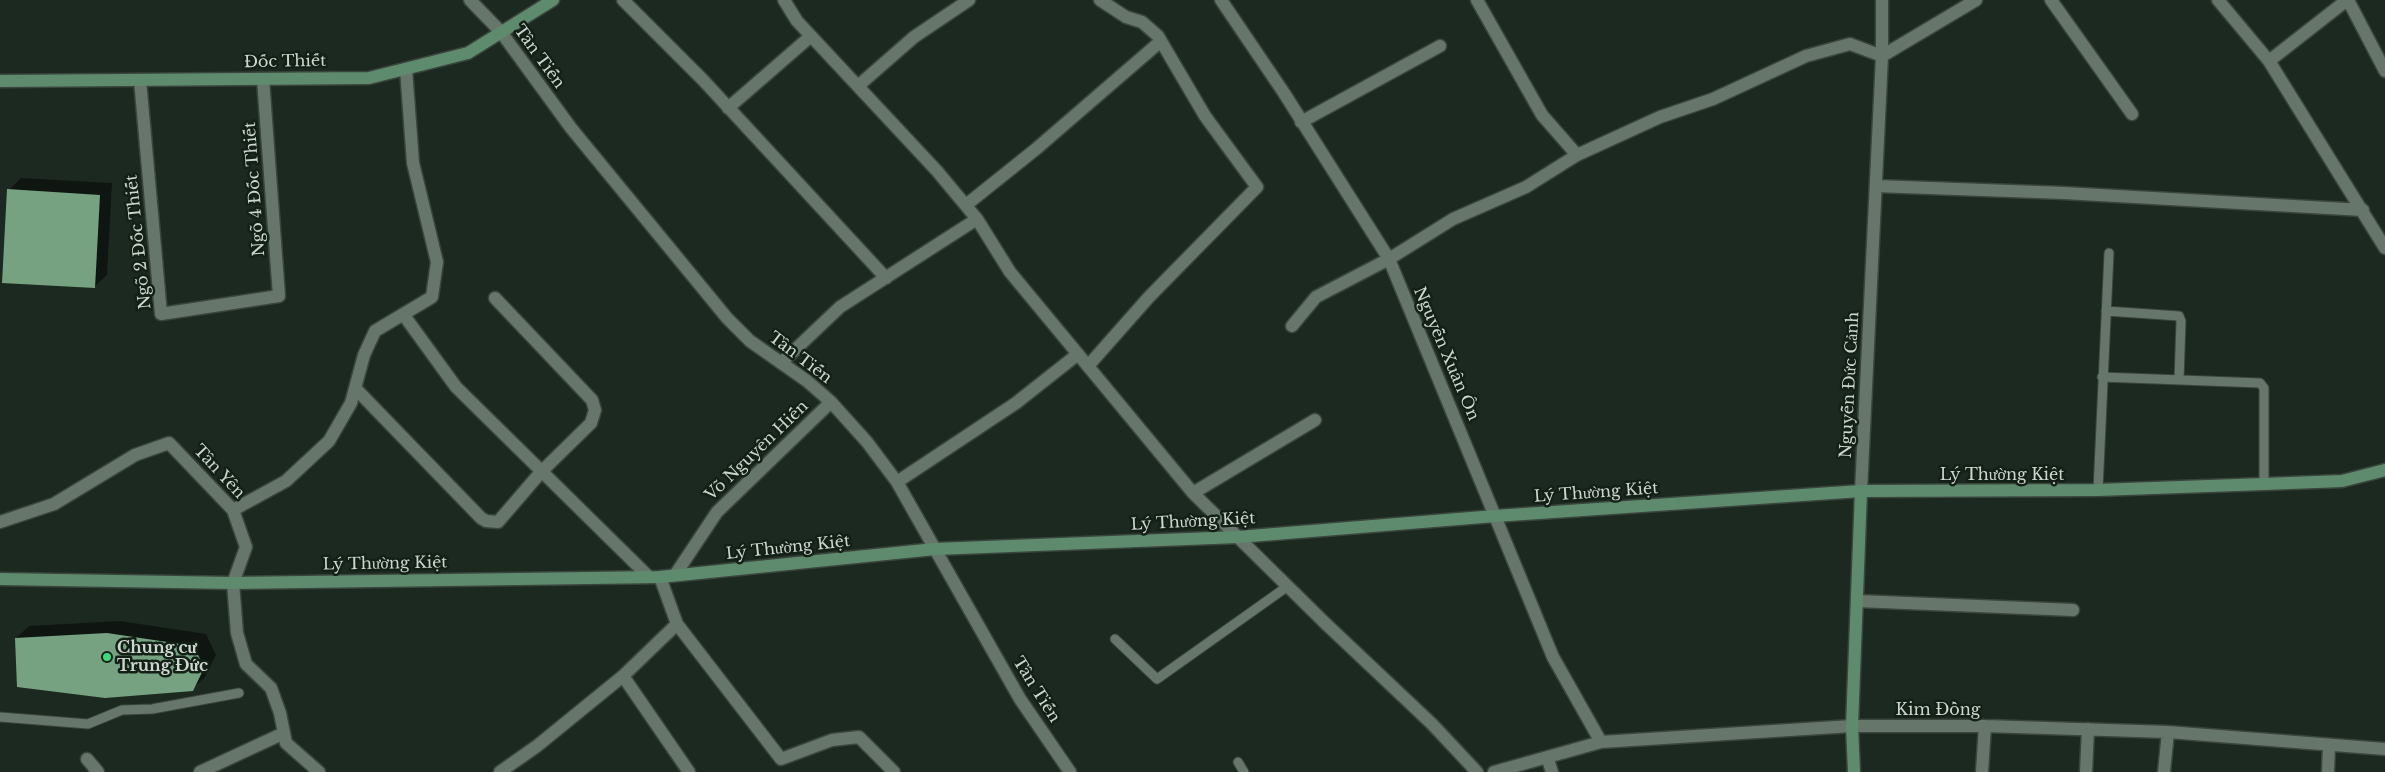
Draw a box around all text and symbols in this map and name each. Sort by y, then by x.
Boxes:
street label: Tân Tiến [510,21,568,93]
street label: Đốc Thiết [244,52,326,72]
street label: Ngõ 4 Đốc Thiết [241,121,269,257]
street label: Ngõ 2 Đốc Thiết [122,174,156,310]
street label: Nguyễn Xuân Ôn [1409,284,1483,424]
street label: Nguyễn Đức Cảnh [1837,311,1863,459]
street label: Tân Tiến [765,328,835,388]
street label: Võ Nguyên Hiến [702,397,812,505]
street label: Tân Yên [189,441,249,503]
street label: Lý Thường Kiệt [1940,465,2064,485]
street label: Lý Thường Kiệt [1533,479,1659,507]
street label: Lý Thường Kiệt [1130,509,1256,535]
street label: Lý Thường Kiệt [725,532,851,564]
street label: Lý Thường Kiệt [323,553,447,575]
place label: Chung cư Trung Đức [117,638,208,676]
marker: Chung cư Trung Đức [101,651,113,663]
street label: Tân Tiến [1008,654,1064,726]
street label: Kim Đồng [1896,700,1980,720]

